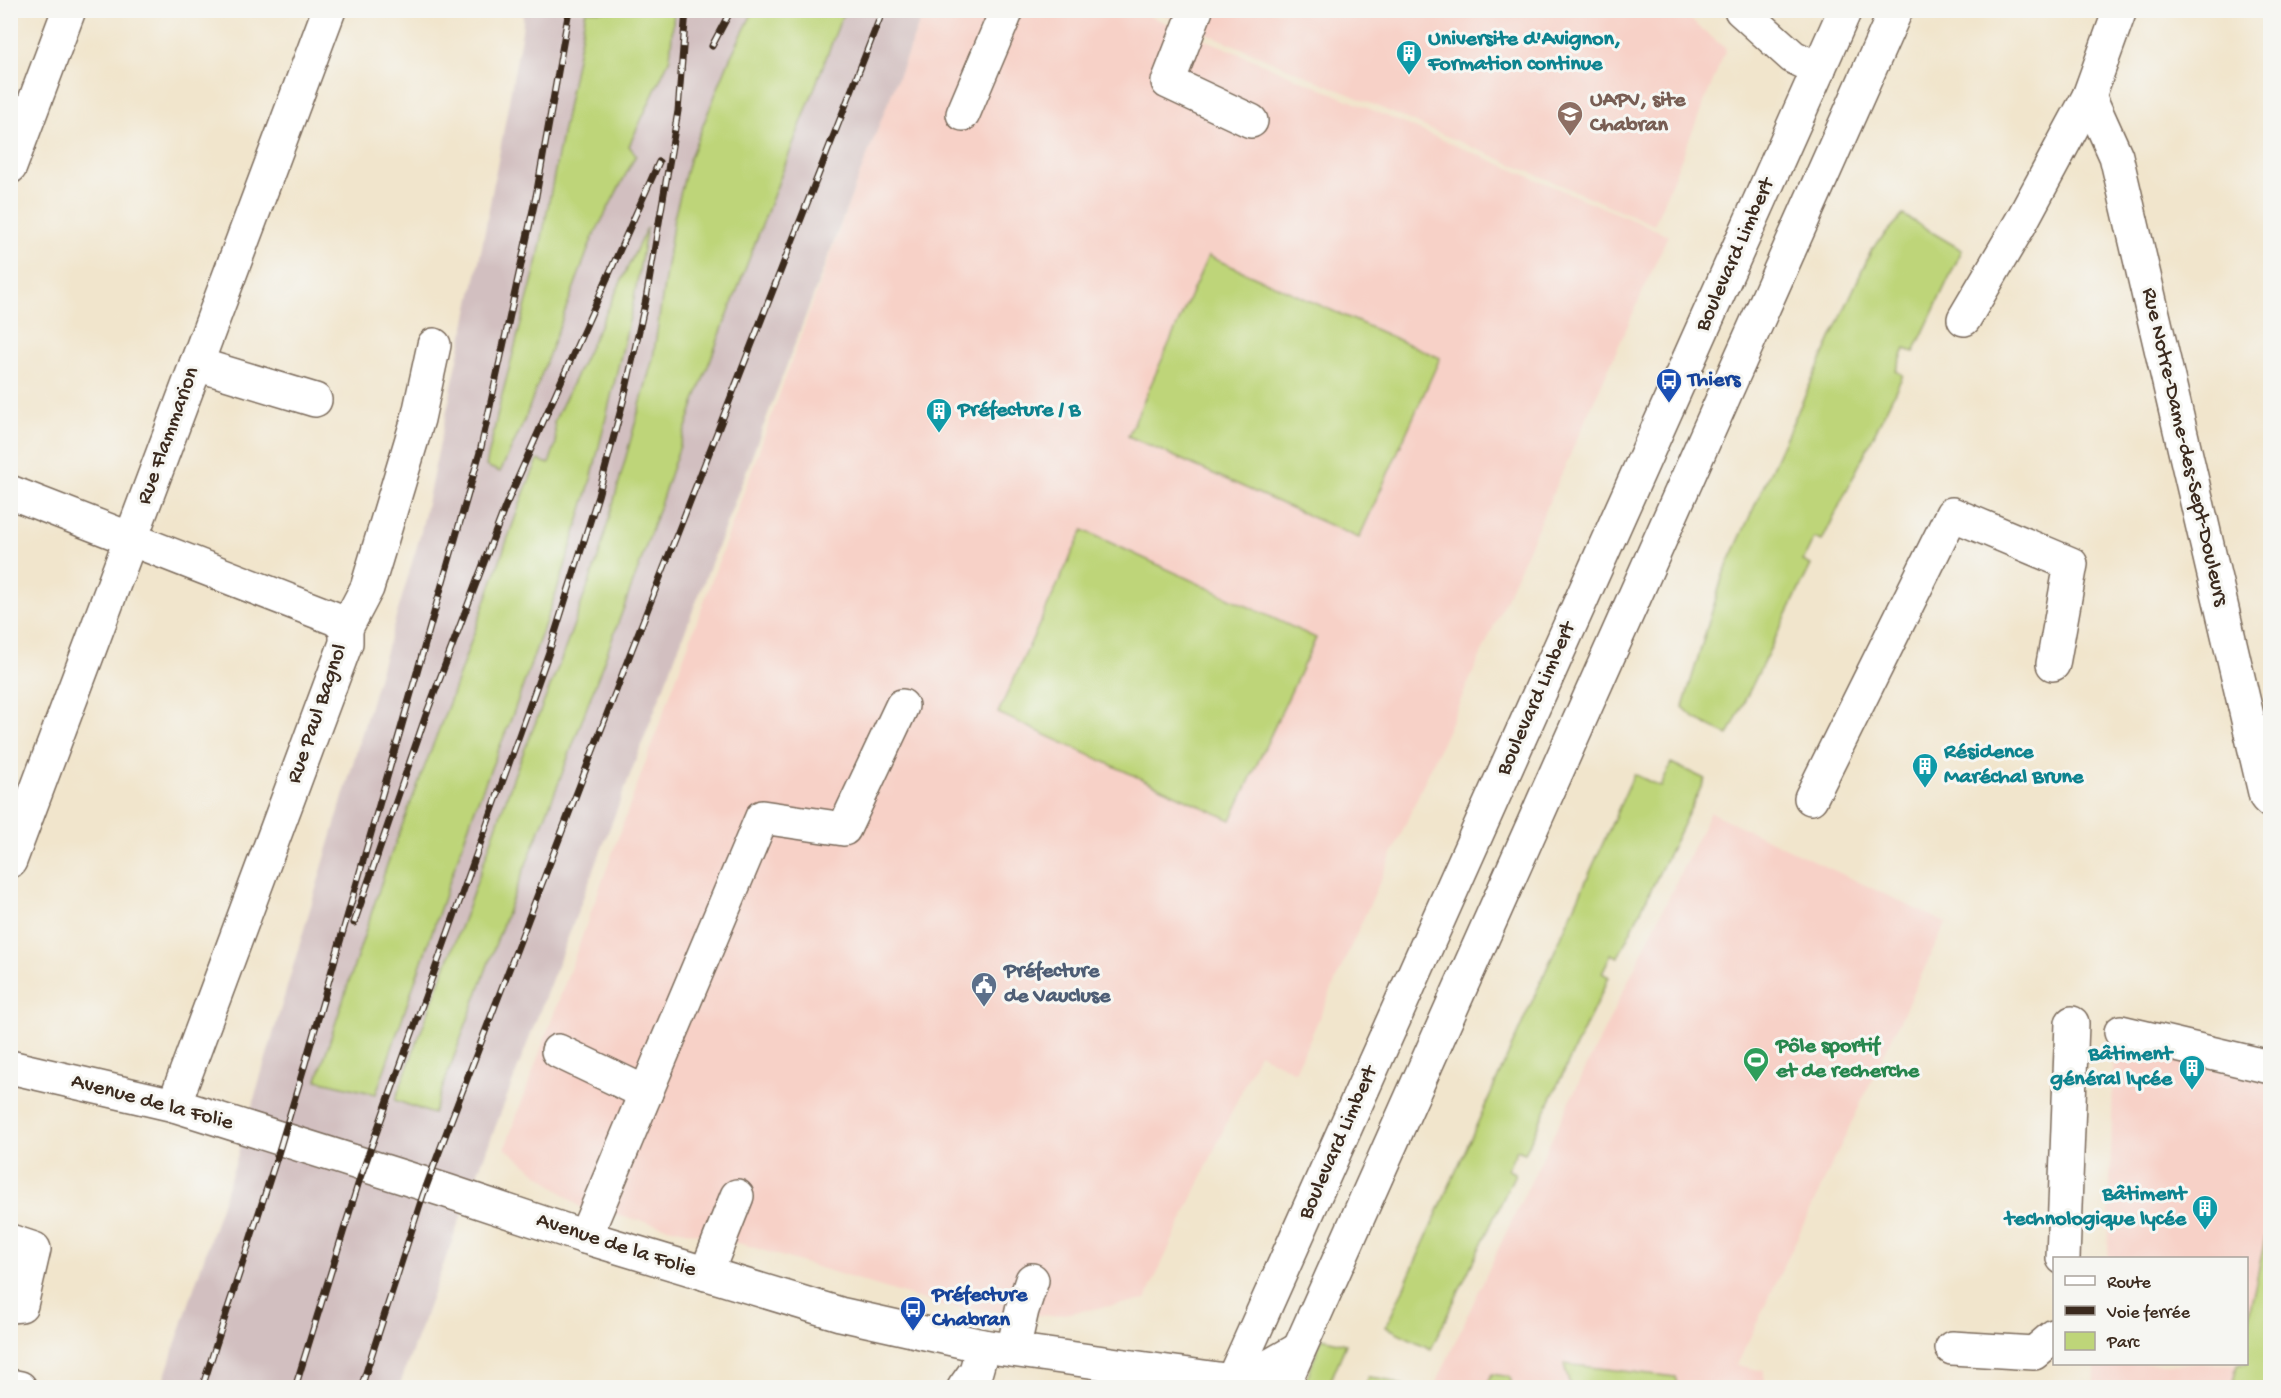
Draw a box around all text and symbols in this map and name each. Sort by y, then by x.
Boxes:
place label: Universite d'Avignon, Formation continue [1427,27,1621,78]
building icon: Universite d'Avignon, Formation continue [1394,38,1424,76]
place label: UAPV, site Chabran [1589,88,1686,139]
school or university icon: UAPV, site Chabran [1555,99,1585,137]
street label: Boulevard Limbert [1690,172,1782,337]
street label: Rue Notre-Dame-des-Sept-Douleurs [2135,285,2233,609]
street label: Rue Flammarion [132,363,206,508]
bus stop icon: Thiers [1654,366,1684,404]
place label: Thiers [1686,368,1742,394]
building icon: Préfecture / B [924,396,954,434]
place label: Préfecture / B [957,398,1082,424]
street label: Boulevard Limbert [1491,616,1583,781]
street label: Rue Paul Bagnol [282,641,354,787]
place label: Résidence Maréchal Brune [1943,740,2084,791]
building icon: Résidence Maréchal Brune [1910,751,1940,789]
place label: Préfecture de Vaucluse [1003,959,1111,1010]
public building icon: Préfecture de Vaucluse [969,970,999,1008]
place label: Pôle sportif et de recherche [1775,1034,1920,1085]
place label: Bâtiment général lycée [2049,1042,2174,1093]
sports icon: Pôle sportif et de recherche [1741,1045,1771,1083]
building icon: Bâtiment général lycée [2177,1053,2207,1091]
street label: Boulevard Limbert [1293,1060,1385,1225]
street label: Avenue de la Folie [68,1069,237,1137]
place label: Bâtiment technologique lycée [2003,1182,2188,1233]
building icon: Bâtiment technologique lycée [2190,1193,2220,1231]
street label: Avenue de la Folie [533,1208,700,1284]
legend [2053,1257,2248,1365]
text: Route [2107,1273,2152,1294]
place label: Préfecture Chabran [931,1283,1028,1334]
bus stop icon: Préfecture Chabran [898,1294,928,1332]
text: Voie ferrée [2106,1303,2191,1324]
text: Parc [2106,1333,2140,1354]

